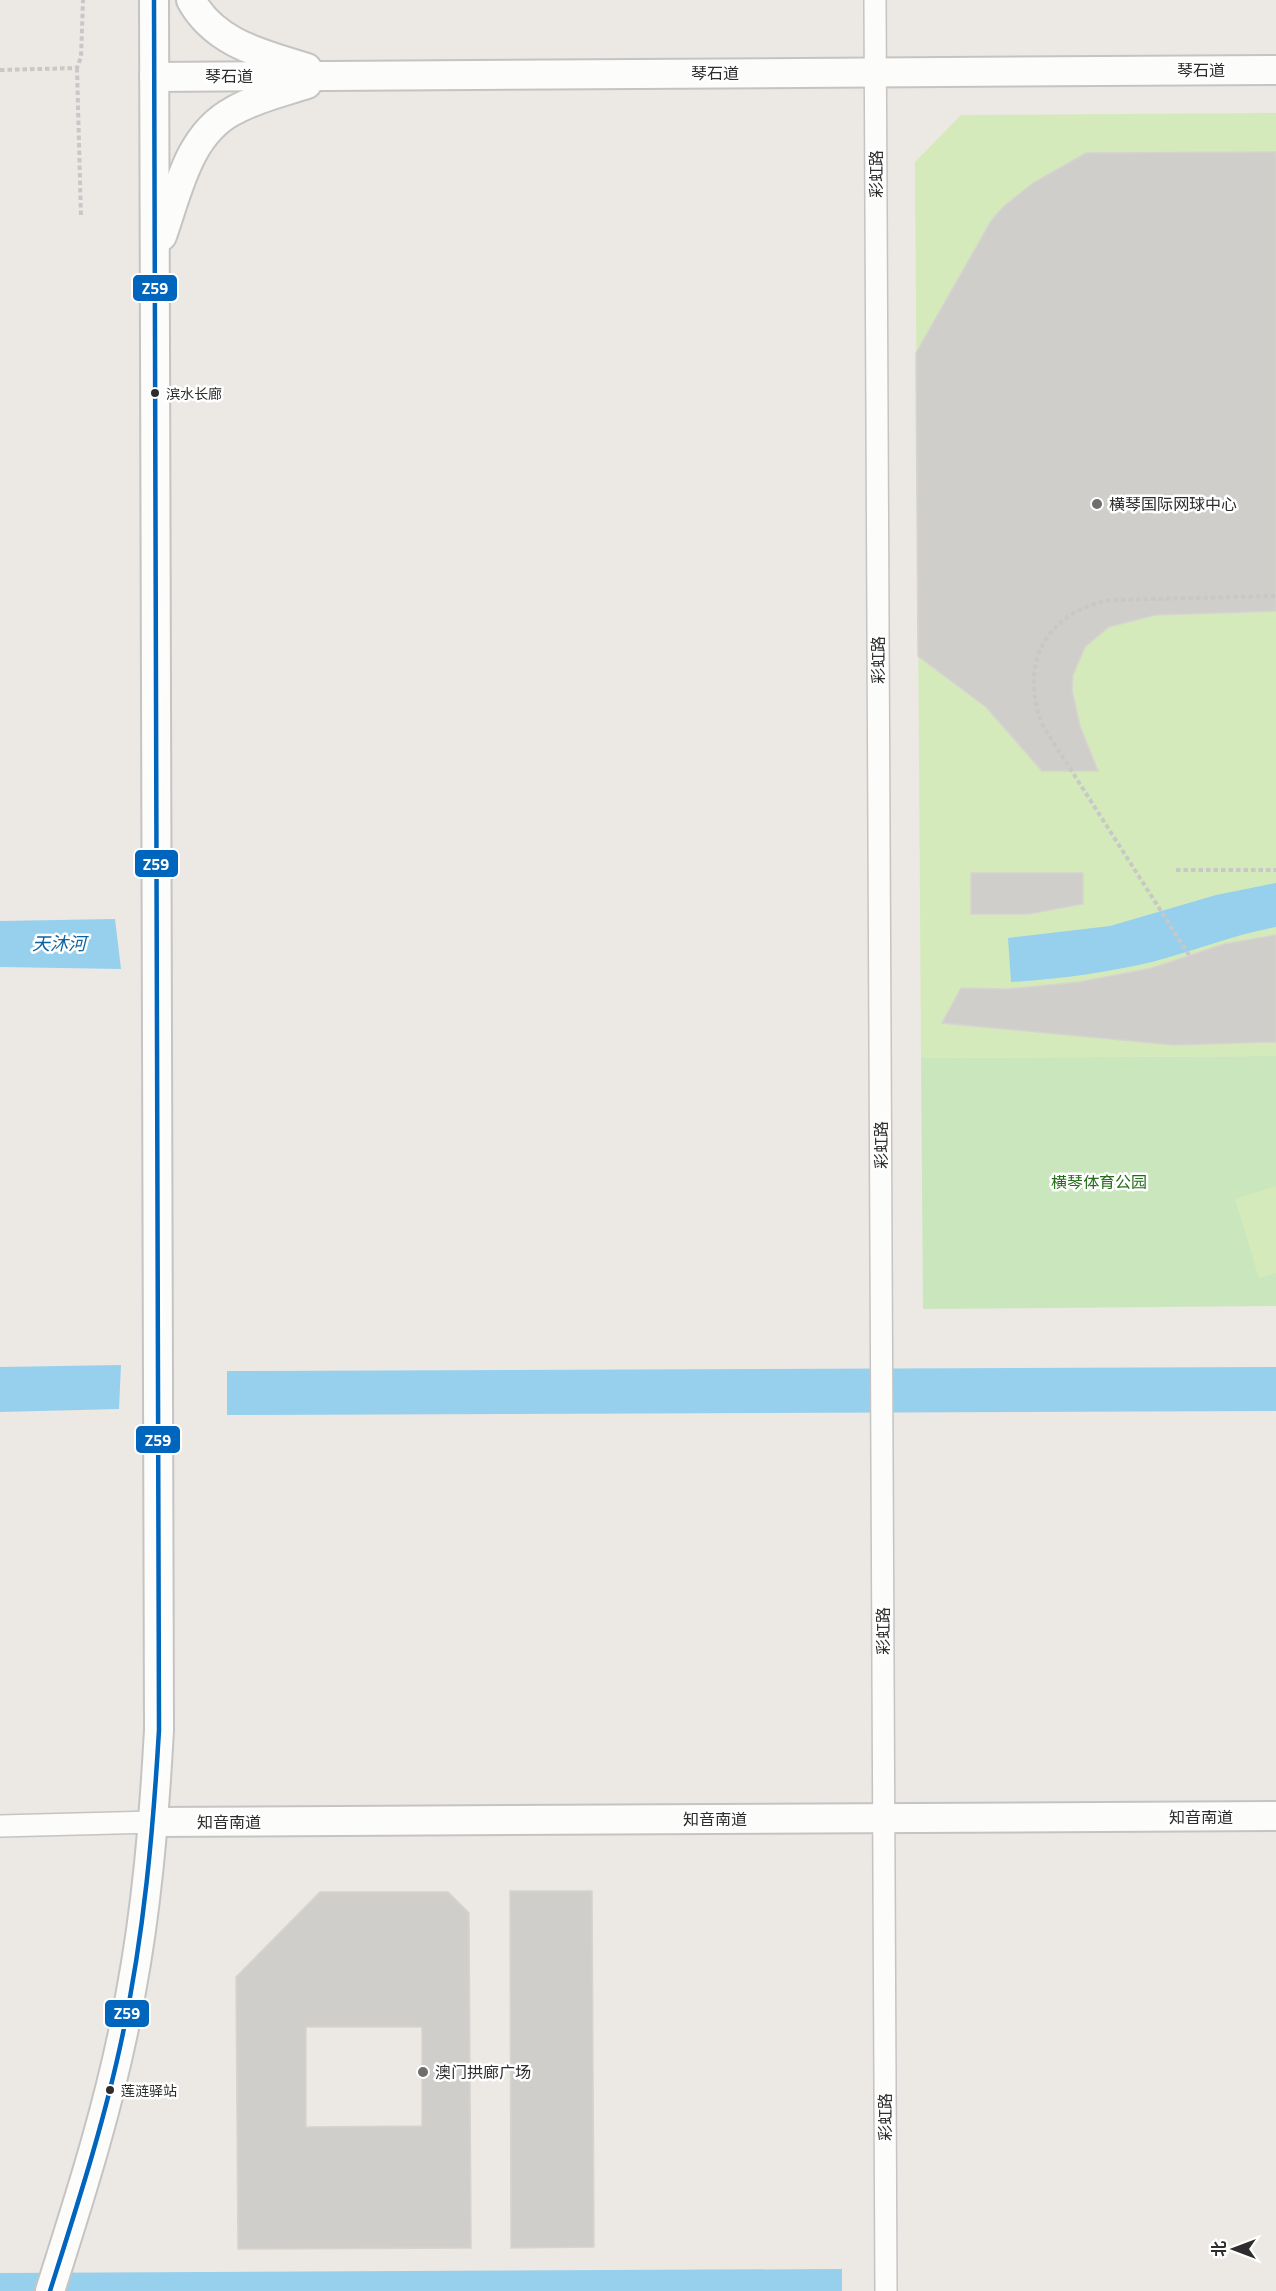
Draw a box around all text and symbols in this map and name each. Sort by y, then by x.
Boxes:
street label: 琴石道 [1177,58,1225,82]
street label: 琴石道 [691,61,739,85]
street label: 琴石道 [205,64,253,88]
street label: 彩虹路 [864,150,888,198]
line badge: Z59 [132,274,178,302]
text: Z59 [142,276,168,300]
place label: 滨水长廊 [166,383,222,404]
marker: 滨水长廊 [149,387,161,399]
place label: 横琴国际网球中心 [1109,492,1237,516]
marker: 横琴国际网球中心 [1090,497,1104,511]
street label: 彩虹路 [866,636,890,684]
line badge: Z59 [134,849,179,878]
text: Z59 [143,852,169,876]
water label: 天沐河 [32,930,89,957]
street label: 彩虹路 [869,1121,893,1169]
park label: 横琴体育公园 [1051,1170,1147,1194]
line badge: Z59 [135,1425,181,1454]
text: Z59 [145,1428,171,1452]
street label: 彩虹路 [871,1607,895,1655]
street label: 知音南道 [1169,1805,1233,1829]
street label: 知音南道 [683,1807,747,1831]
street label: 知音南道 [197,1810,261,1834]
line badge: Z59 [104,1999,150,2028]
text: Z59 [114,2001,140,2025]
place label: 澳门拱廊广场 [435,2060,531,2084]
marker: 澳门拱廊广场 [416,2065,430,2079]
place label: 莲涟驿站 [121,2080,177,2101]
marker: 莲涟驿站 [104,2084,116,2096]
street label: 彩虹路 [873,2093,897,2141]
north arrow [1204,2219,1264,2279]
text: 北 [1207,2241,1231,2257]

